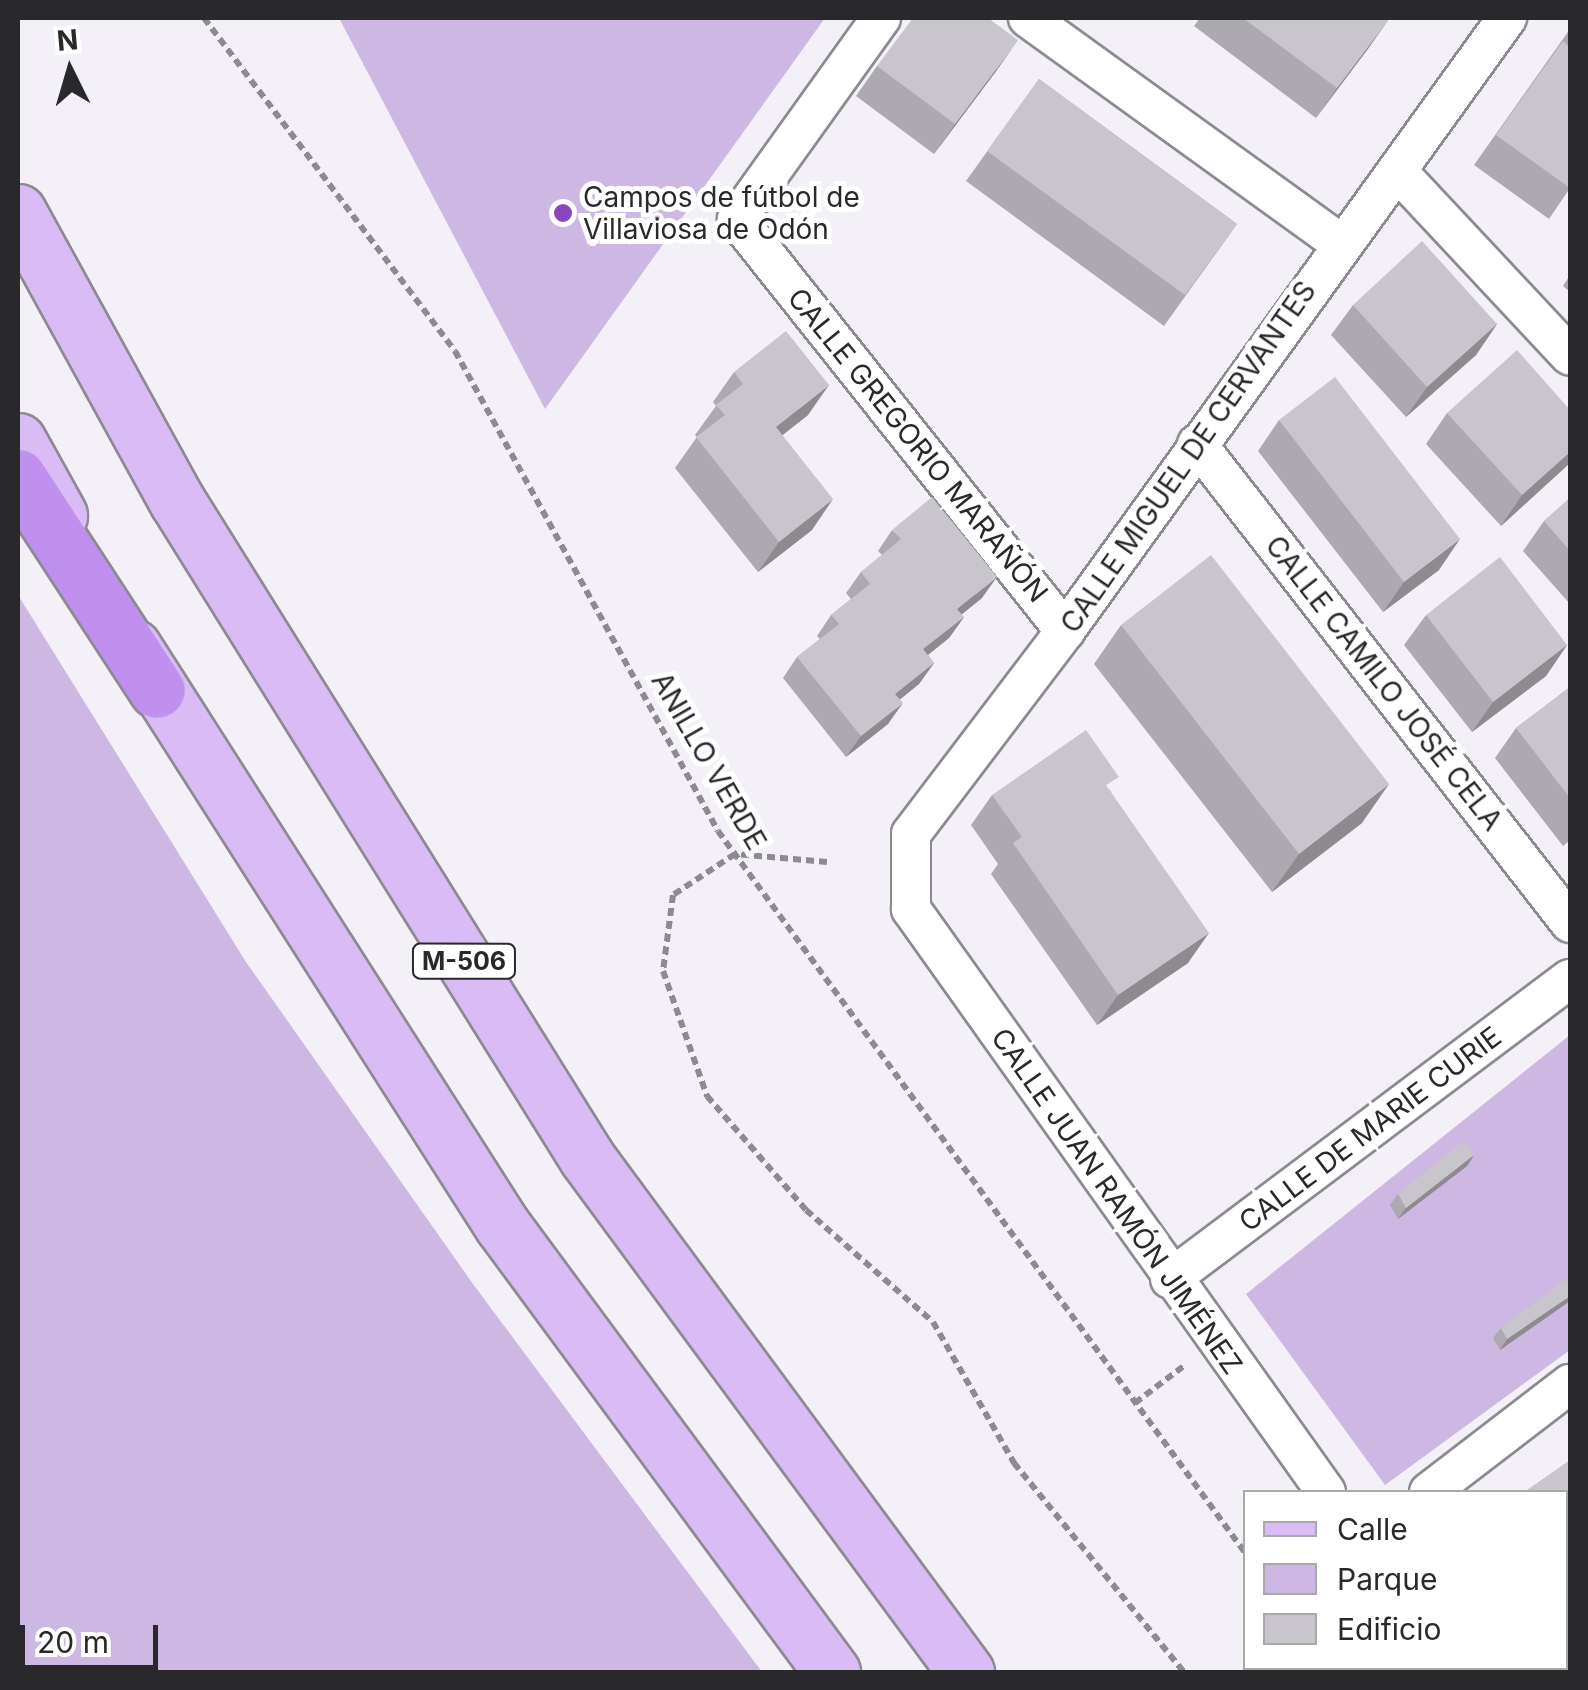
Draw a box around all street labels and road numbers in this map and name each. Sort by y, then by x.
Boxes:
street label: CALLE MIGUEL DE CERVANTES [1053,275,1323,639]
street label: CALLE GREGORIO MARAÑÓN [781,281,1055,609]
street label: CALLE CAMILO JOSÉ CELA [1259,529,1509,837]
street label: ANILLO VERDE [645,666,773,856]
road number: M-506 [412,941,516,981]
street label: CALLE DE MARIE CURIE [1232,1020,1508,1238]
street label: CALLE JUAN RAMÓN JIMÉNEZ [984,1022,1250,1380]

